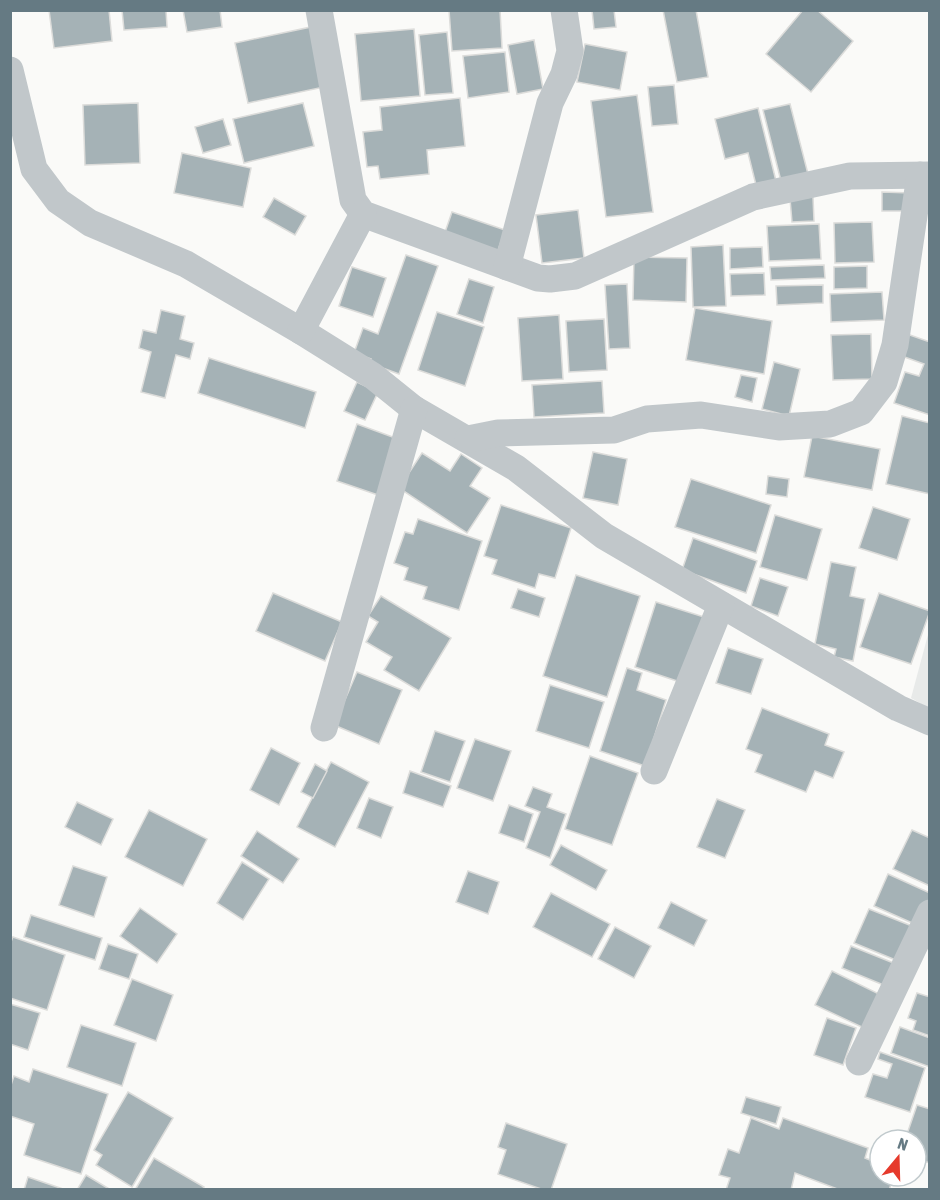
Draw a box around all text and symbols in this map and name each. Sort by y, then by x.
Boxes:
north arrow [868,1128,928,1188]
text: N [895,1134,910,1154]

